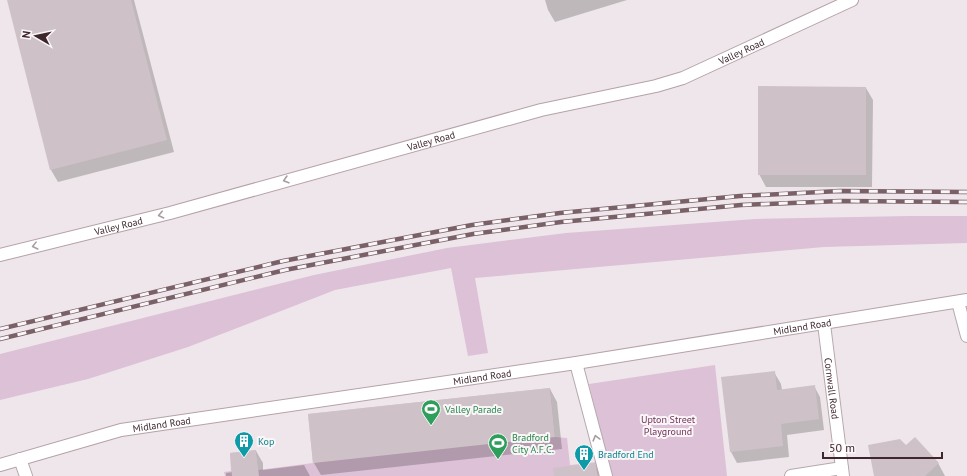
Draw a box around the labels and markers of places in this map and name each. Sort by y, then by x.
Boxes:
sports icon: Valley Parade [420,398,442,426]
place label: Valley Parade [444,403,502,416]
building icon: Kop [233,430,255,458]
place label: Bradford City A.F.C. [512,431,554,456]
sports icon: Bradford City A.F.C. [487,432,509,460]
place label: Kop [258,435,274,448]
building icon: Bradford End [573,443,595,471]
place label: Bradford End [598,448,654,461]

